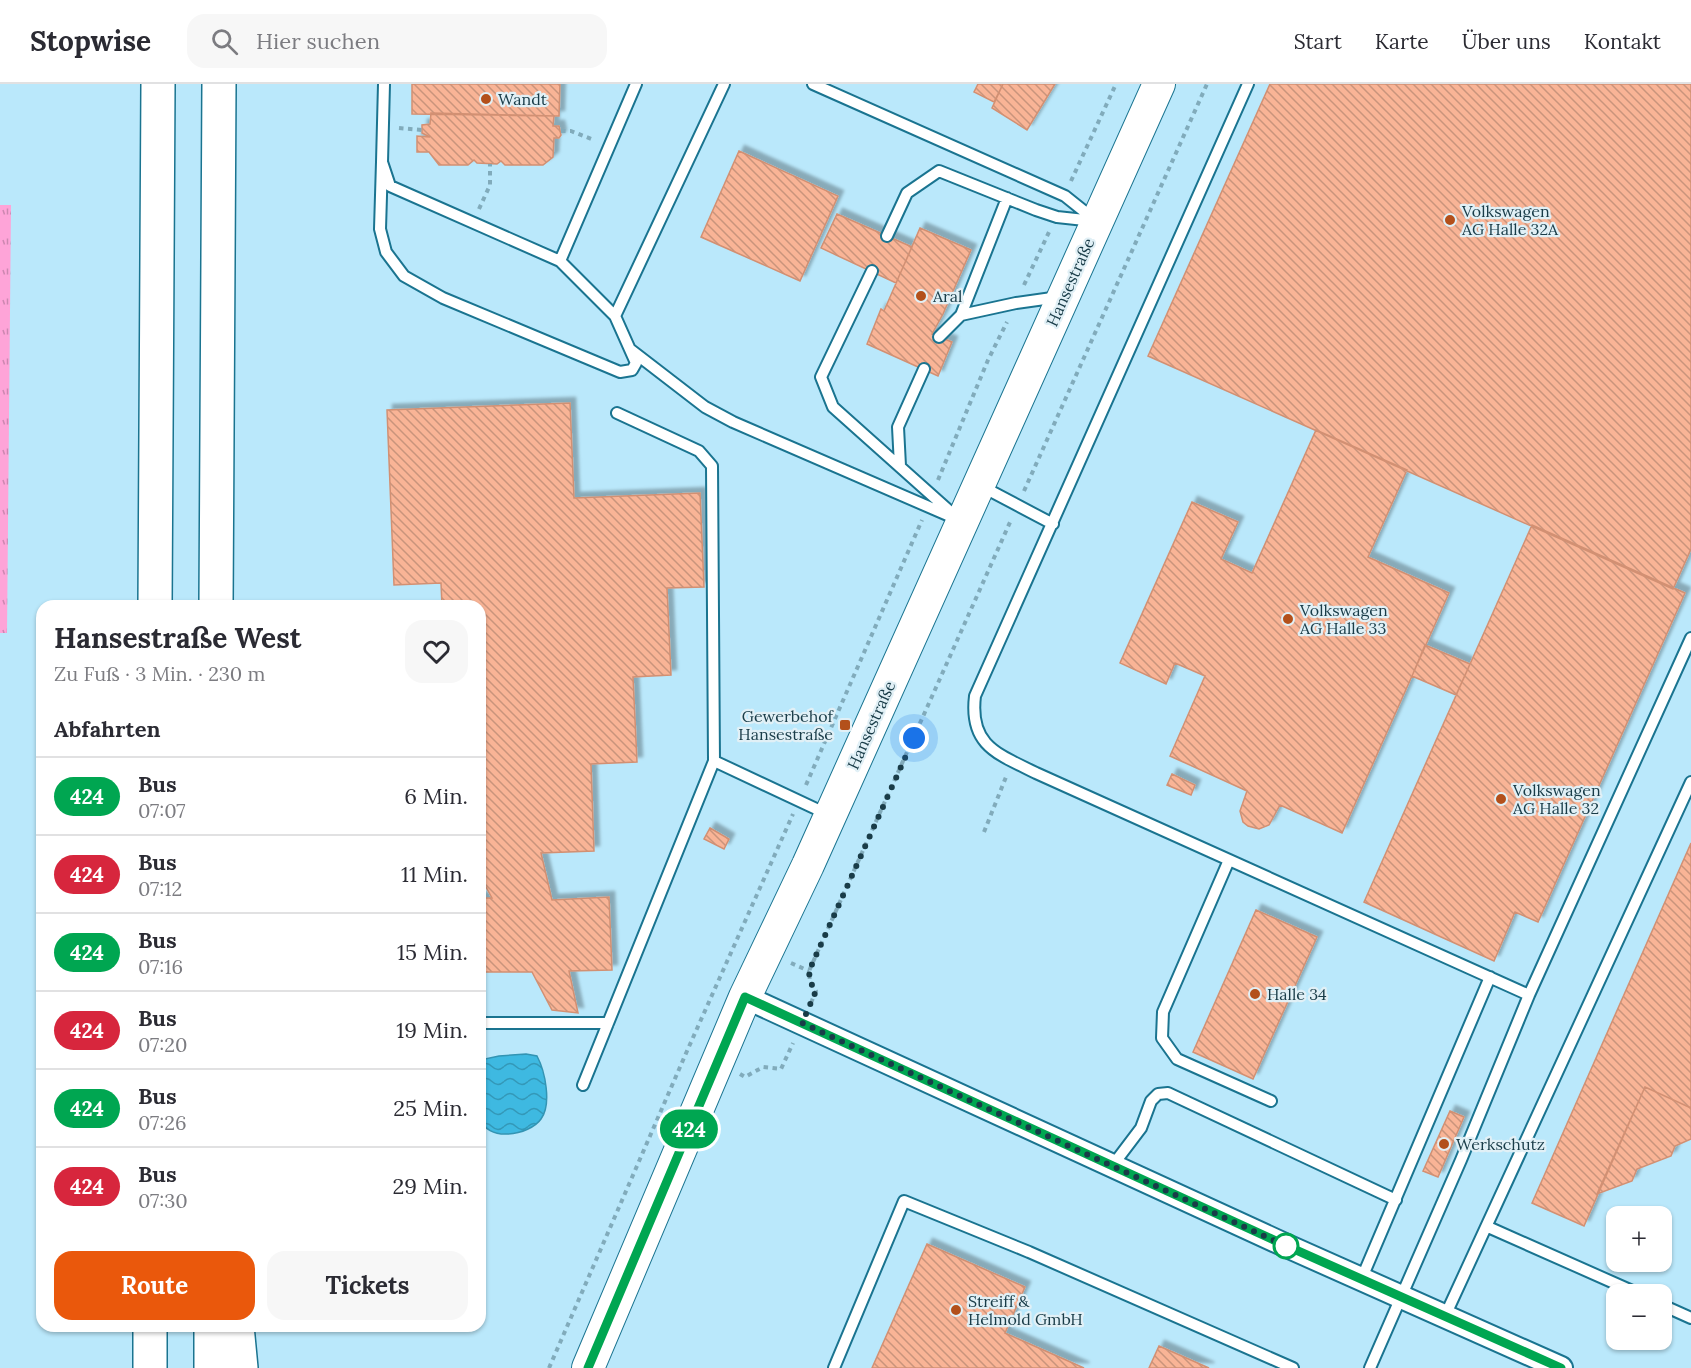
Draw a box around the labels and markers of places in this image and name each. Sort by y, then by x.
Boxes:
place label: Wandt [498,89,548,109]
marker: Wandt [479,92,493,106]
place label: Volkswagen AG Halle 32A [1461,201,1559,239]
marker: Volkswagen AG Halle 32A [1443,213,1457,227]
place label: Aral [932,286,962,306]
marker: Aral [914,289,928,303]
place label: Volkswagen AG Halle 33 [1299,600,1388,638]
marker: Volkswagen AG Halle 33 [1281,612,1295,626]
place label: Gewerbehof Hansestraße [738,706,835,744]
marker: Gewerbehof Hansestraße [838,718,852,732]
place label: Volkswagen AG Halle 32 [1512,780,1601,818]
marker: Volkswagen AG Halle 32 [1494,792,1508,806]
place label: Halle 34 [1267,984,1327,1004]
marker: Halle 34 [1248,987,1262,1001]
place label: Werkschutz [1456,1134,1545,1154]
marker: Werkschutz [1437,1137,1451,1151]
unlabelled marker [1273,1233,1299,1259]
place label: Streiff & Helmold GmbH [968,1291,1083,1329]
marker: Streiff & Helmold GmbH [949,1303,963,1317]

